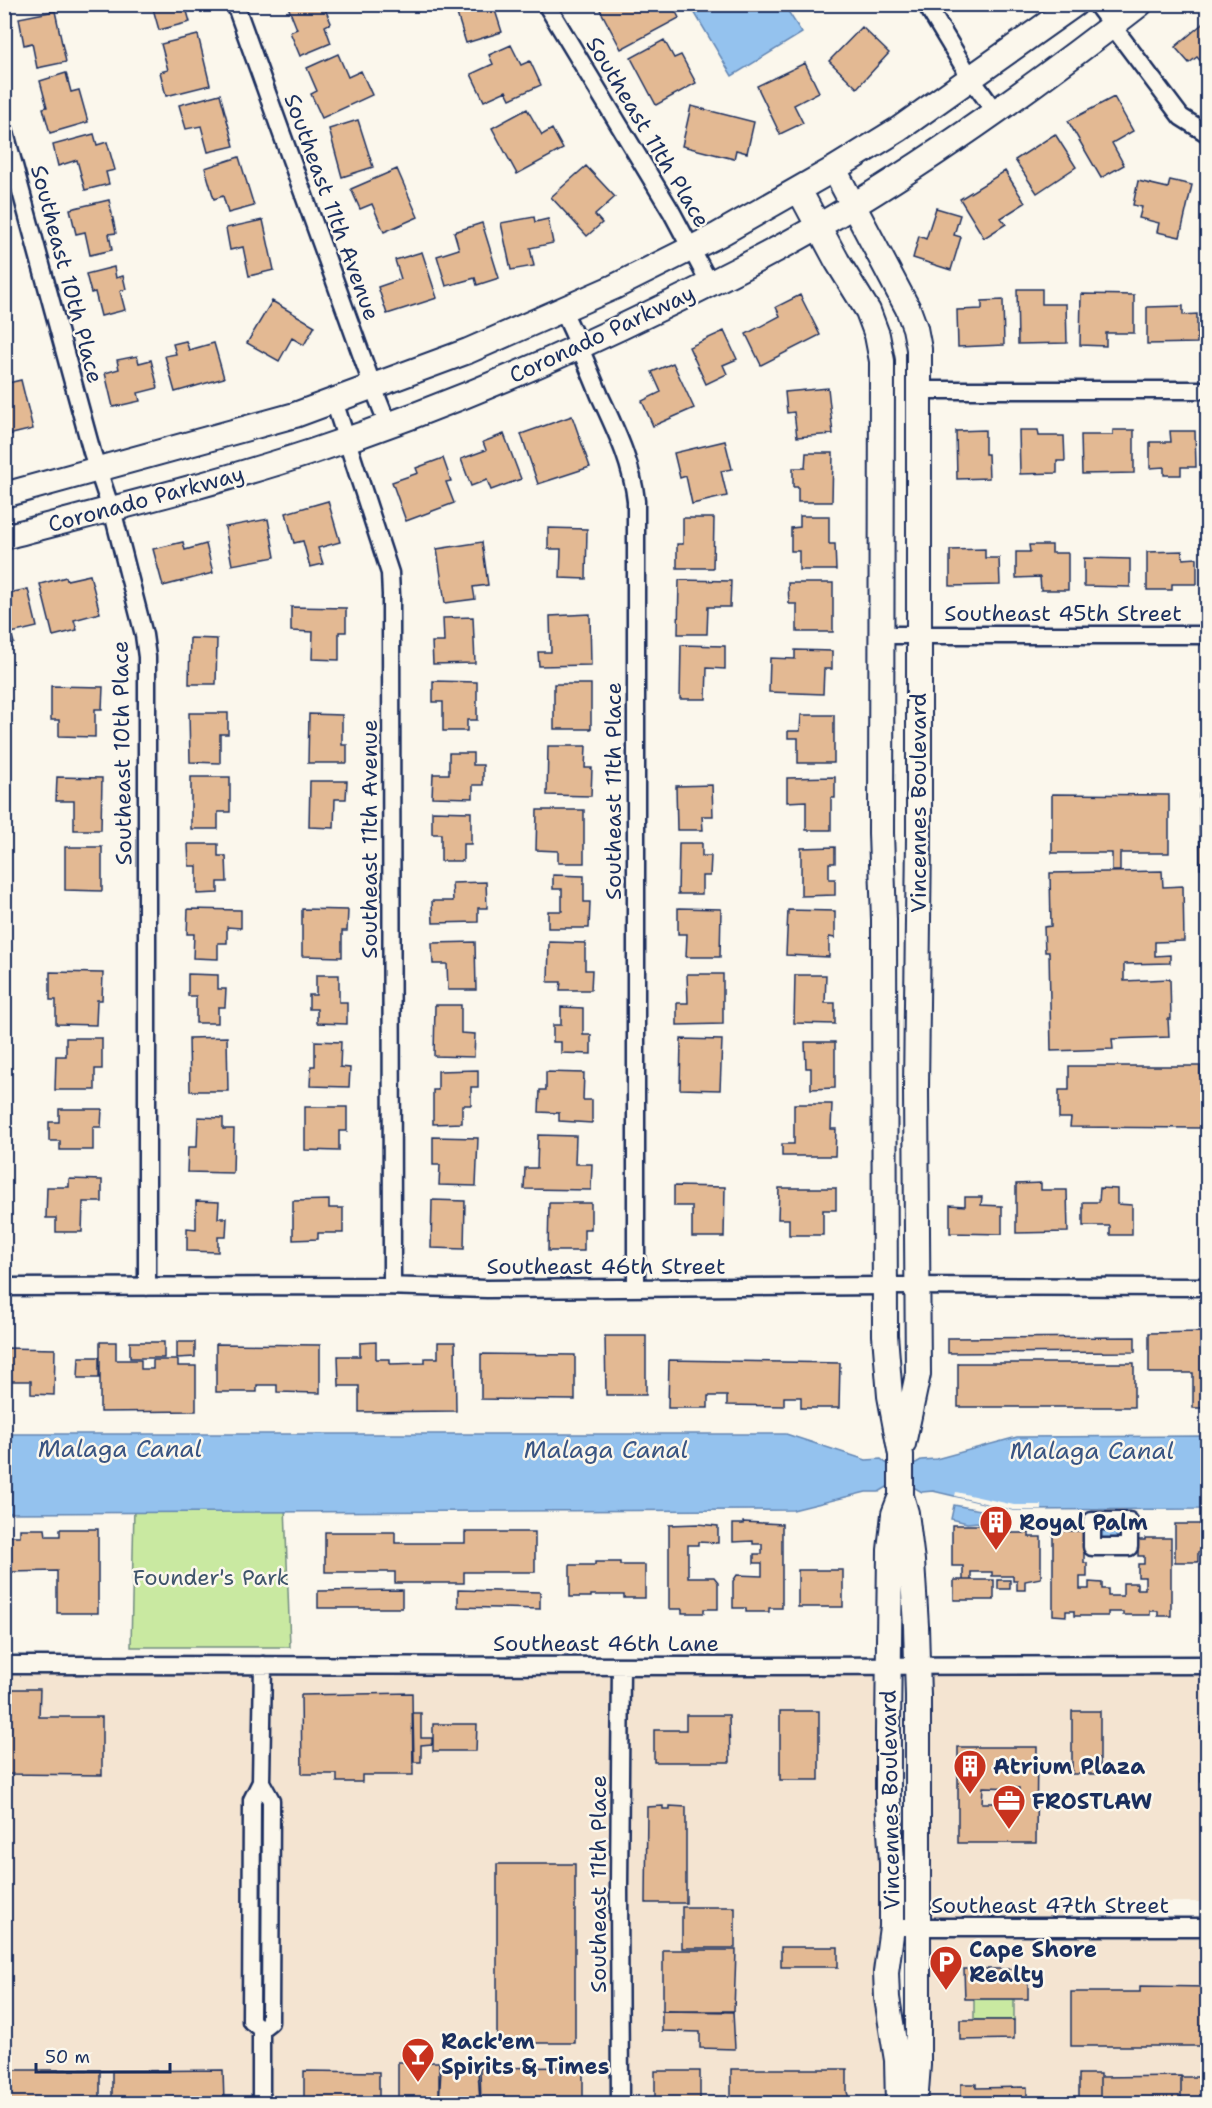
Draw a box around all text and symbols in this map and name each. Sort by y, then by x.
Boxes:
street label: Southeast 11th Place [579,31,717,233]
street label: Southeast 11th Avenue [277,90,387,324]
street label: Southeast 10th Place [24,162,110,386]
street label: Coronado Parkway [504,278,700,390]
street label: Coronado Parkway [45,459,247,539]
street label: Southeast 45th Street [944,599,1182,628]
street label: Southeast 10th Place [106,640,138,866]
street label: Southeast 11th Place [599,682,628,900]
street label: Vincennes Boulevard [904,693,933,913]
street label: Southeast 11th Avenue [355,719,384,959]
street label: Southeast 46th Street [486,1252,726,1281]
water label: Malaga Canal [38,1433,202,1465]
water label: Malaga Canal [524,1434,688,1466]
water label: Malaga Canal [1010,1435,1174,1467]
building icon: Royal Palm [978,1504,1014,1551]
place label: Royal Palm [1019,1508,1148,1537]
park label: Founder's Park [133,1563,289,1592]
street label: Southeast 46th Lane [493,1629,719,1658]
street label: Vincennes Boulevard [874,1690,906,1910]
building icon: Atrium Plaza [952,1748,988,1795]
place label: Atrium Plaza [993,1752,1145,1781]
street label: Southeast 11th Place [584,1775,613,1993]
office icon: FROSTLAW [991,1783,1027,1830]
place label: FROSTLAW [1032,1787,1152,1816]
street label: Southeast 47th Street [931,1891,1169,1920]
place label: Cape Shore Realty [969,1935,1097,1989]
parking icon: Cape Shore Realty [928,1944,964,1991]
place label: Rack'em Spirits & Times [441,2027,609,2081]
scale bar [36,2036,170,2074]
bar icon: Rack'em Spirits & Times [400,2036,436,2083]
text: 50 m [45,2045,90,2069]

